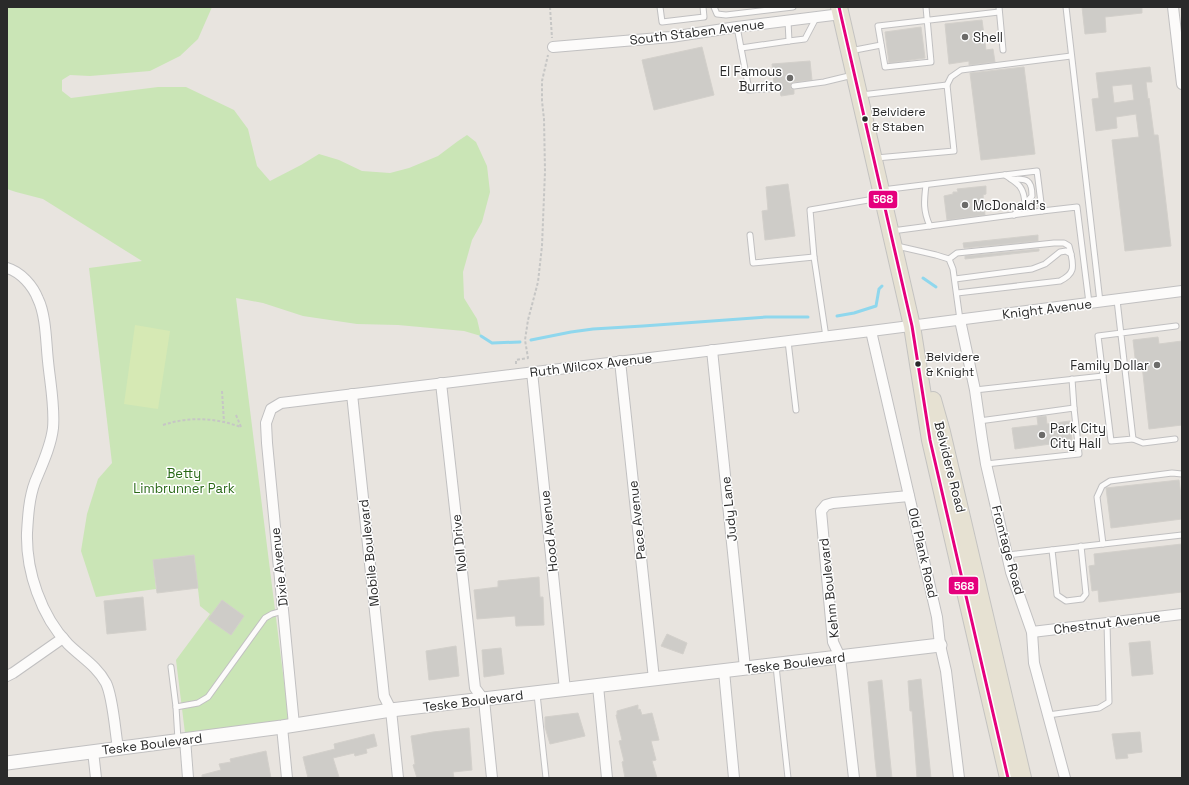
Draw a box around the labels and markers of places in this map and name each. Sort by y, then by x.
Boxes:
place label: Shell [973,29,1003,46]
marker: Shell [960,32,970,42]
place label: El Famous Burrito [720,63,782,95]
marker: El Famous Burrito [785,73,795,83]
place label: Belvidere & Staben [872,104,926,135]
marker: Belvidere & Staben [860,114,870,124]
place label: McDonald's [973,197,1046,214]
marker: McDonald's [960,200,970,210]
place label: Belvidere & Knight [926,349,980,380]
place label: Family Dollar [1070,357,1149,374]
marker: Belvidere & Knight [913,359,923,369]
marker: Family Dollar [1152,360,1162,370]
place label: Park City City Hall [1050,420,1106,452]
marker: Park City City Hall [1037,430,1047,440]

